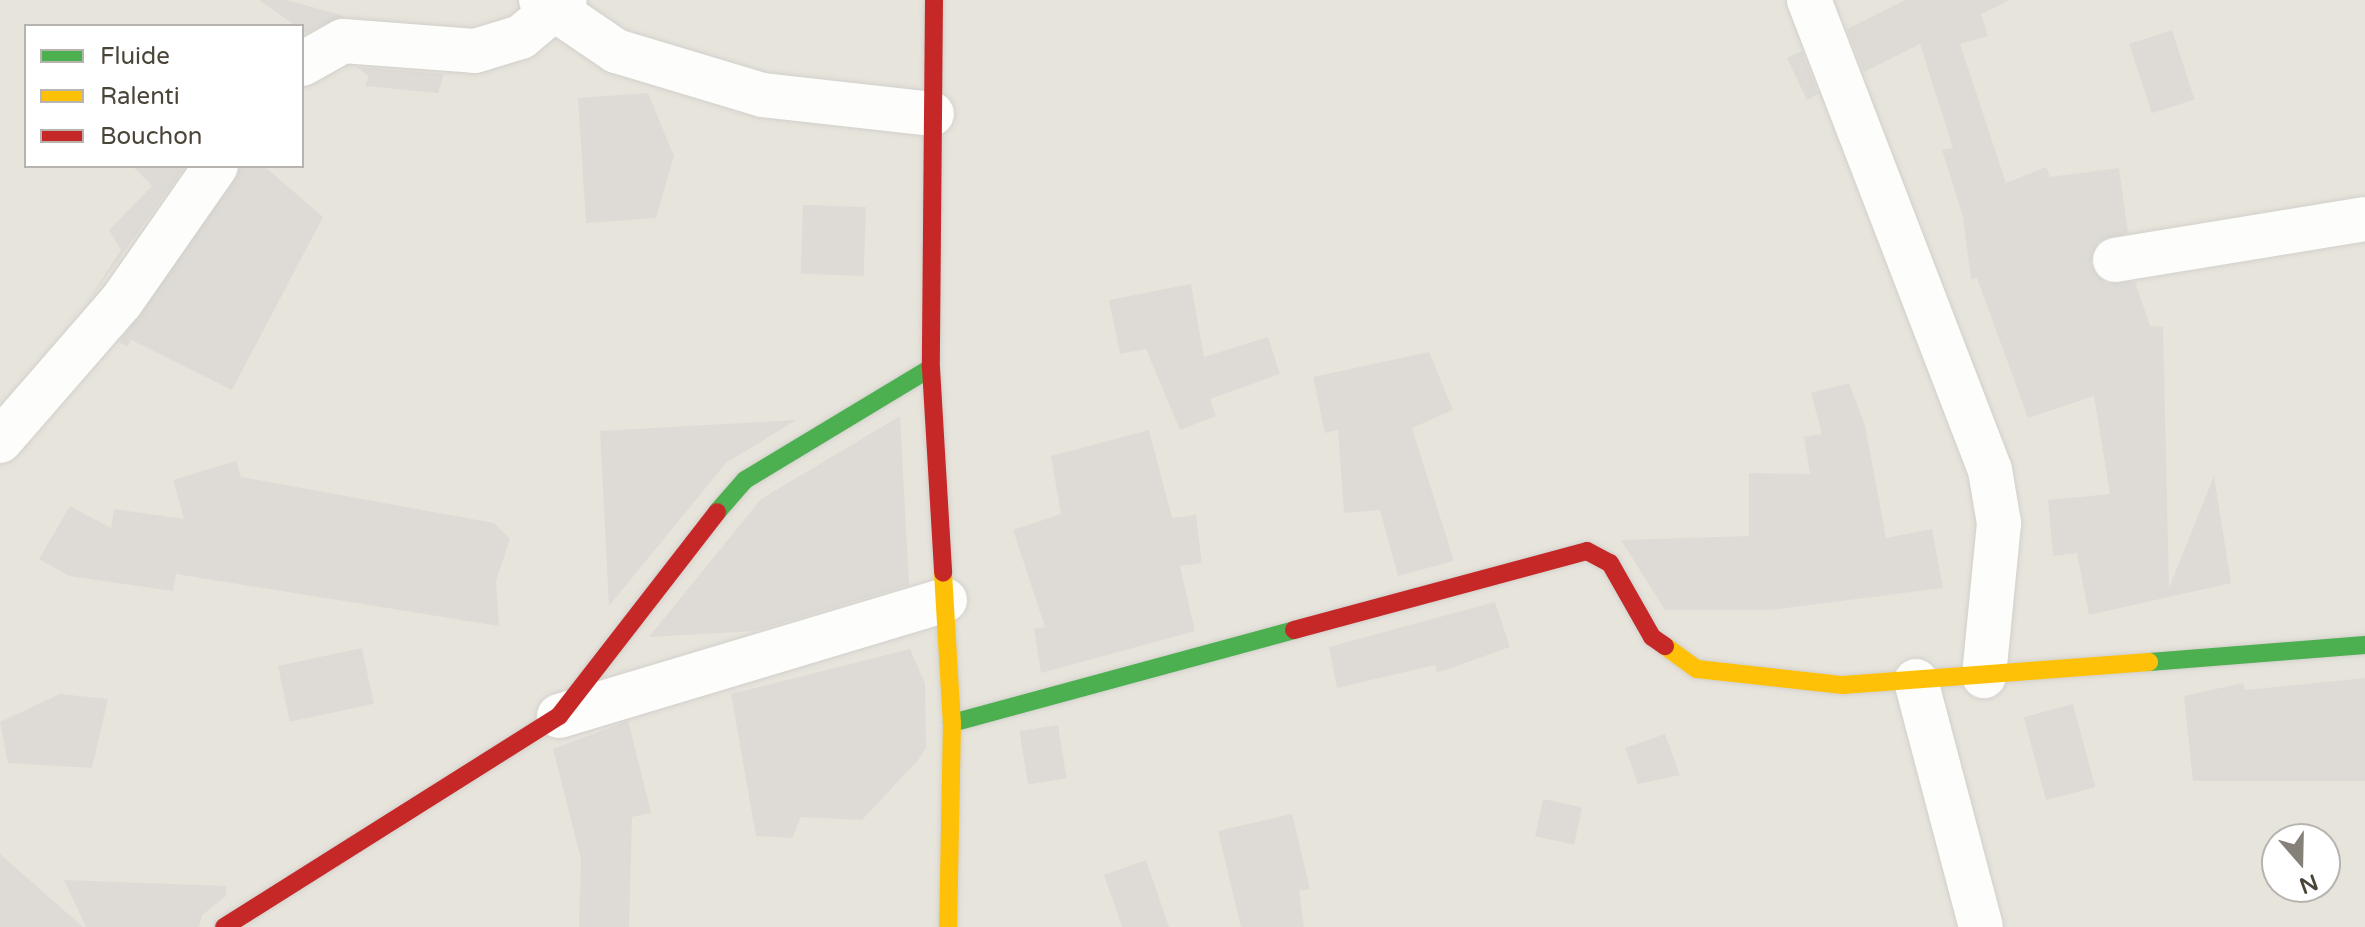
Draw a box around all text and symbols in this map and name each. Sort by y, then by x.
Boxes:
legend [24,24,304,168]
text: Fluide [100,42,170,71]
text: Ralenti [100,82,180,111]
text: Bouchon [100,122,202,151]
north arrow [2261,823,2341,903]
text: N [2296,868,2321,899]

